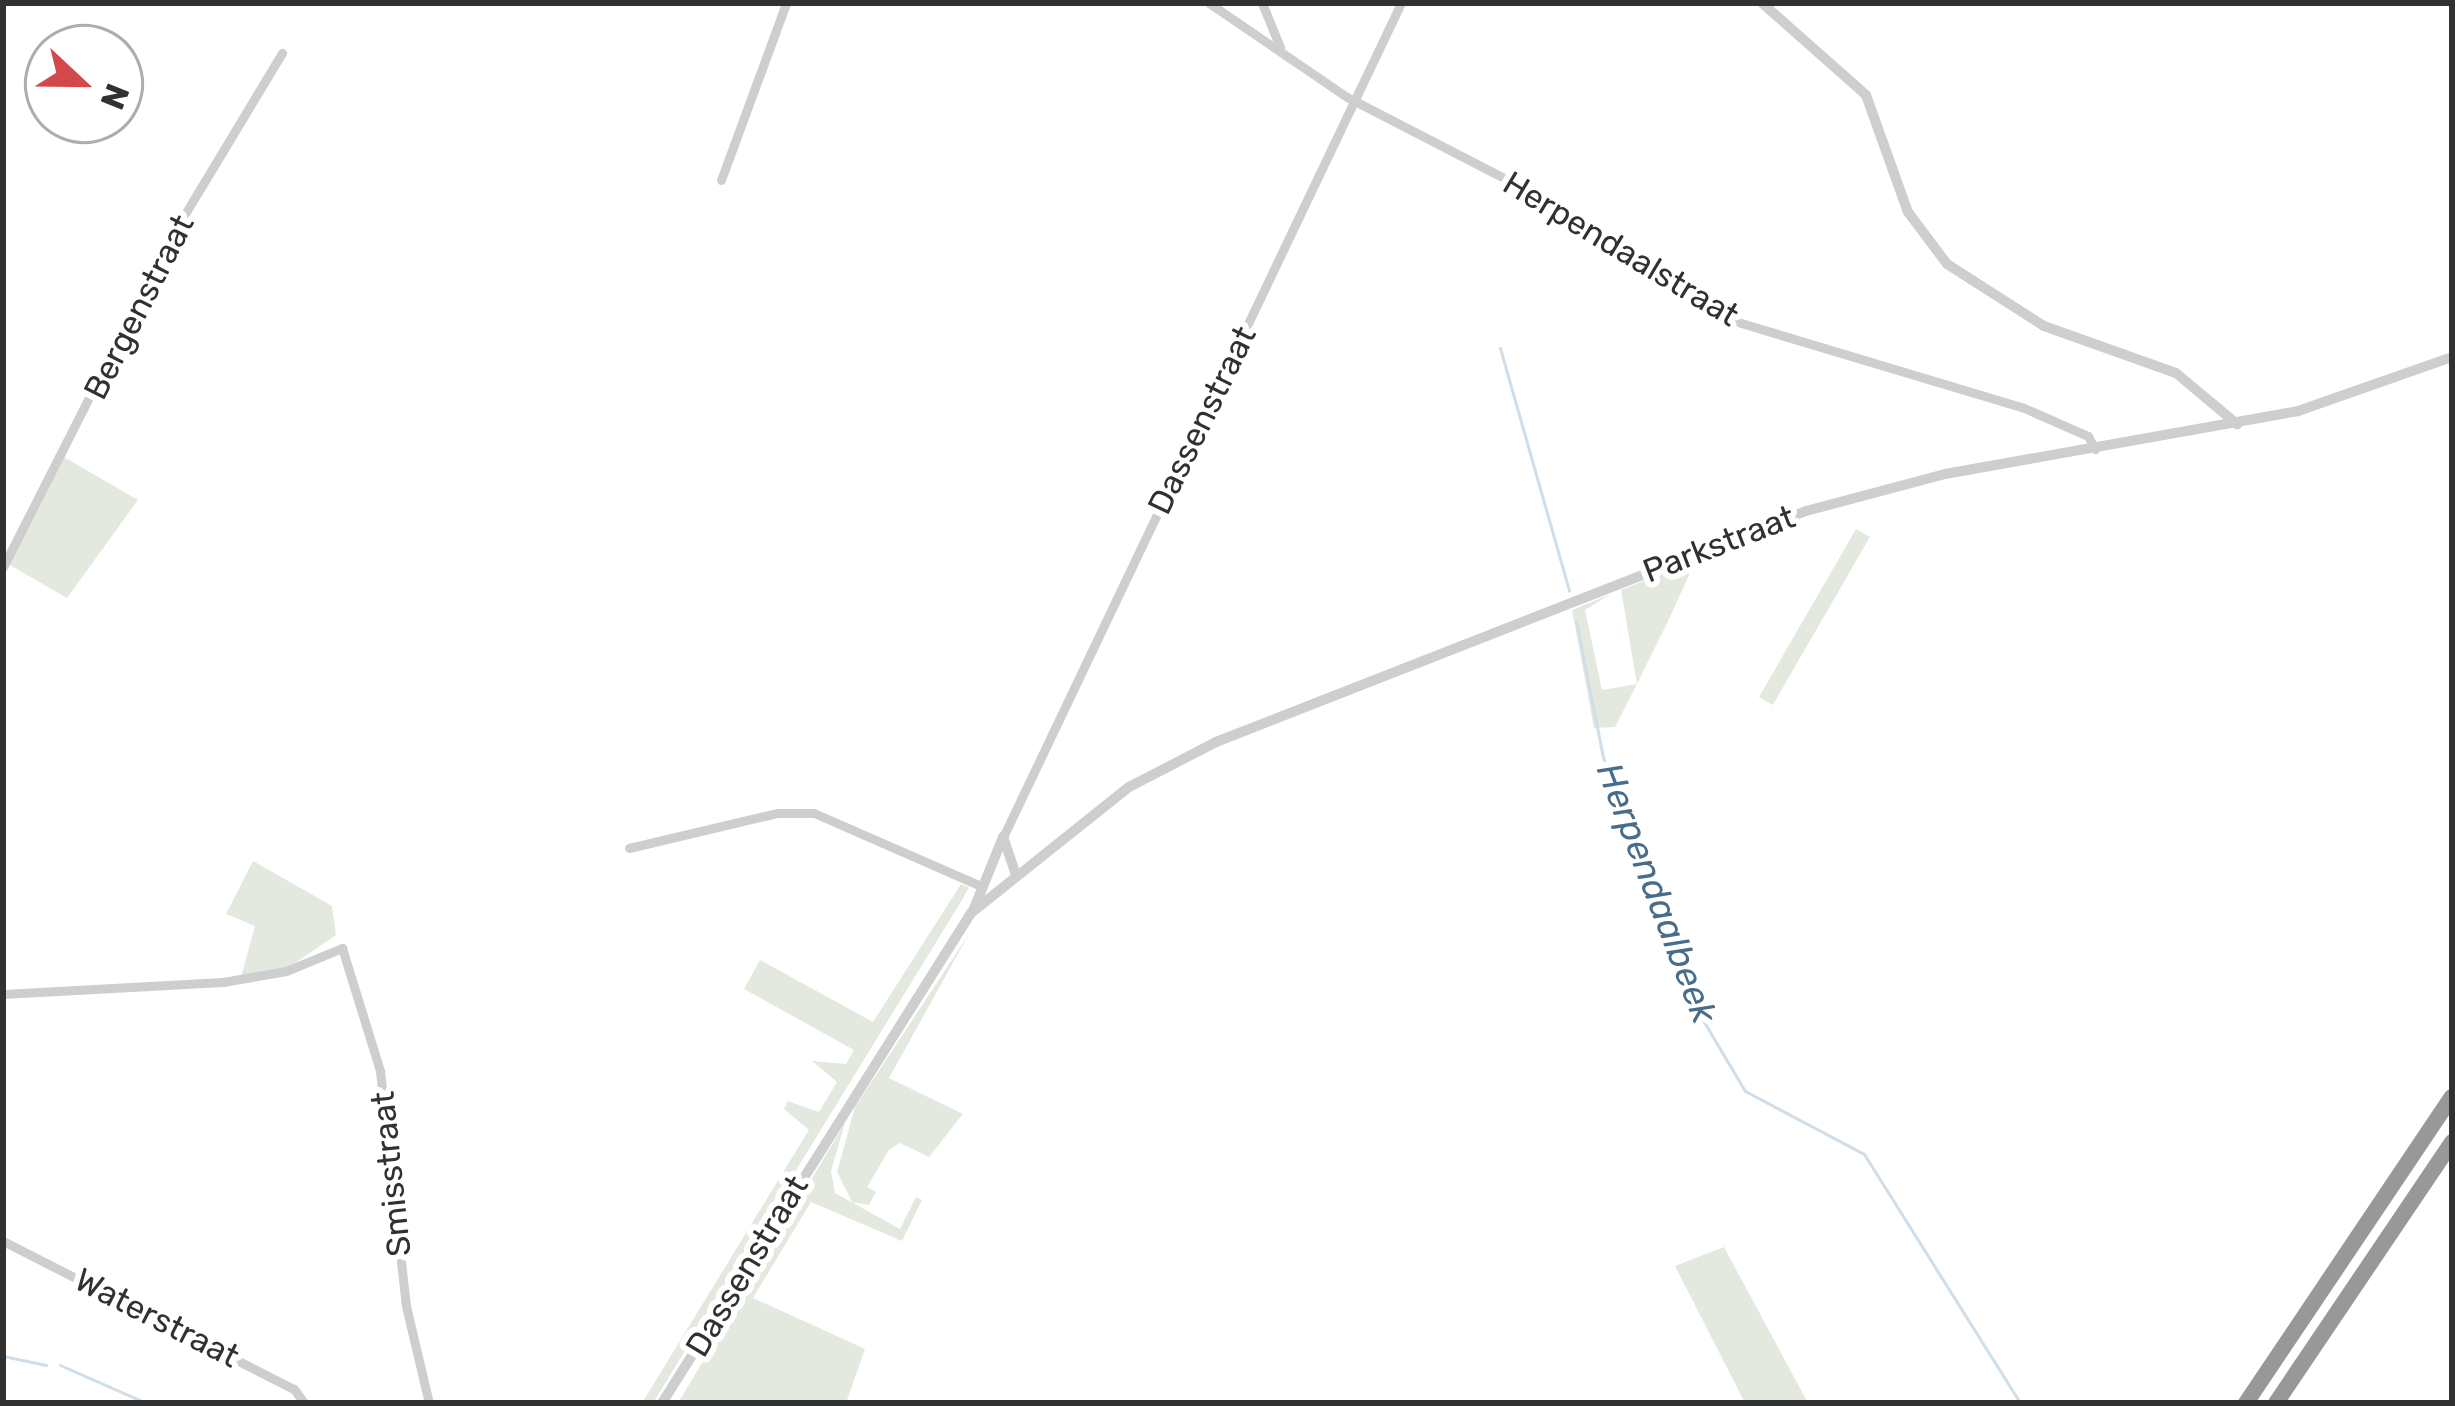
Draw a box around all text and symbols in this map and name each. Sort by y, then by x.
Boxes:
north arrow [24,24,144,144]
text: N [93,78,138,115]
street label: Herpendaalstraat [1496,163,1746,335]
street label: Bergenstraat [75,208,203,406]
street label: Dassenstraat [1139,320,1265,520]
street label: Parkstraat [1637,497,1801,591]
water label: Herpendaalbeek [1587,757,1727,1029]
street label: Smisstraat [363,1089,419,1259]
street label: Dassenstraat [677,1168,817,1364]
street label: Waterstraat [68,1260,246,1376]

